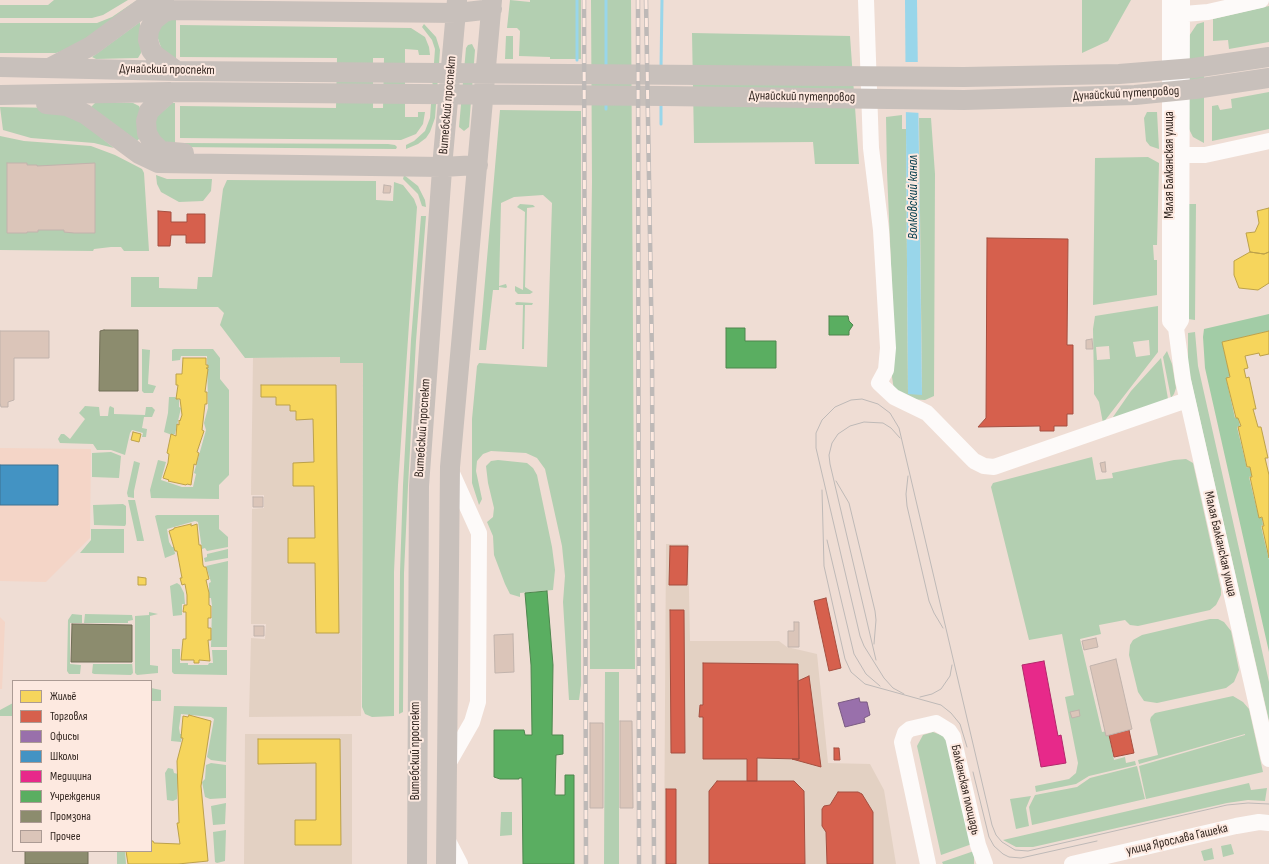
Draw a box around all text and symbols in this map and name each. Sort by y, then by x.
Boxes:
street label: Витебский проспект [436,55,460,155]
street label: Дунайский проспект [119,61,215,79]
street label: Дунайский путепровод [1072,83,1180,105]
street label: Дунайский путепровод [749,88,855,106]
street label: Малая Балканская улица [1162,111,1178,219]
water label: Волковский канал [905,155,921,239]
street label: Витебский проспект [412,378,434,478]
street label: Малая Балканская улица [1200,490,1240,598]
legend [12,680,152,852]
text: Жильё [50,689,76,704]
street label: Витебский проспект [408,702,424,800]
text: Торговля [50,709,87,724]
text: Офисы [50,729,79,744]
street label: Балканская площадь [947,743,983,837]
text: Школы [50,749,79,764]
text: Медицина [50,769,92,784]
text: Учреждения [50,789,100,804]
text: Промзона [50,809,91,824]
street label: улица Ярослава Гашека [1125,821,1229,859]
text: Прочее [50,829,81,844]

